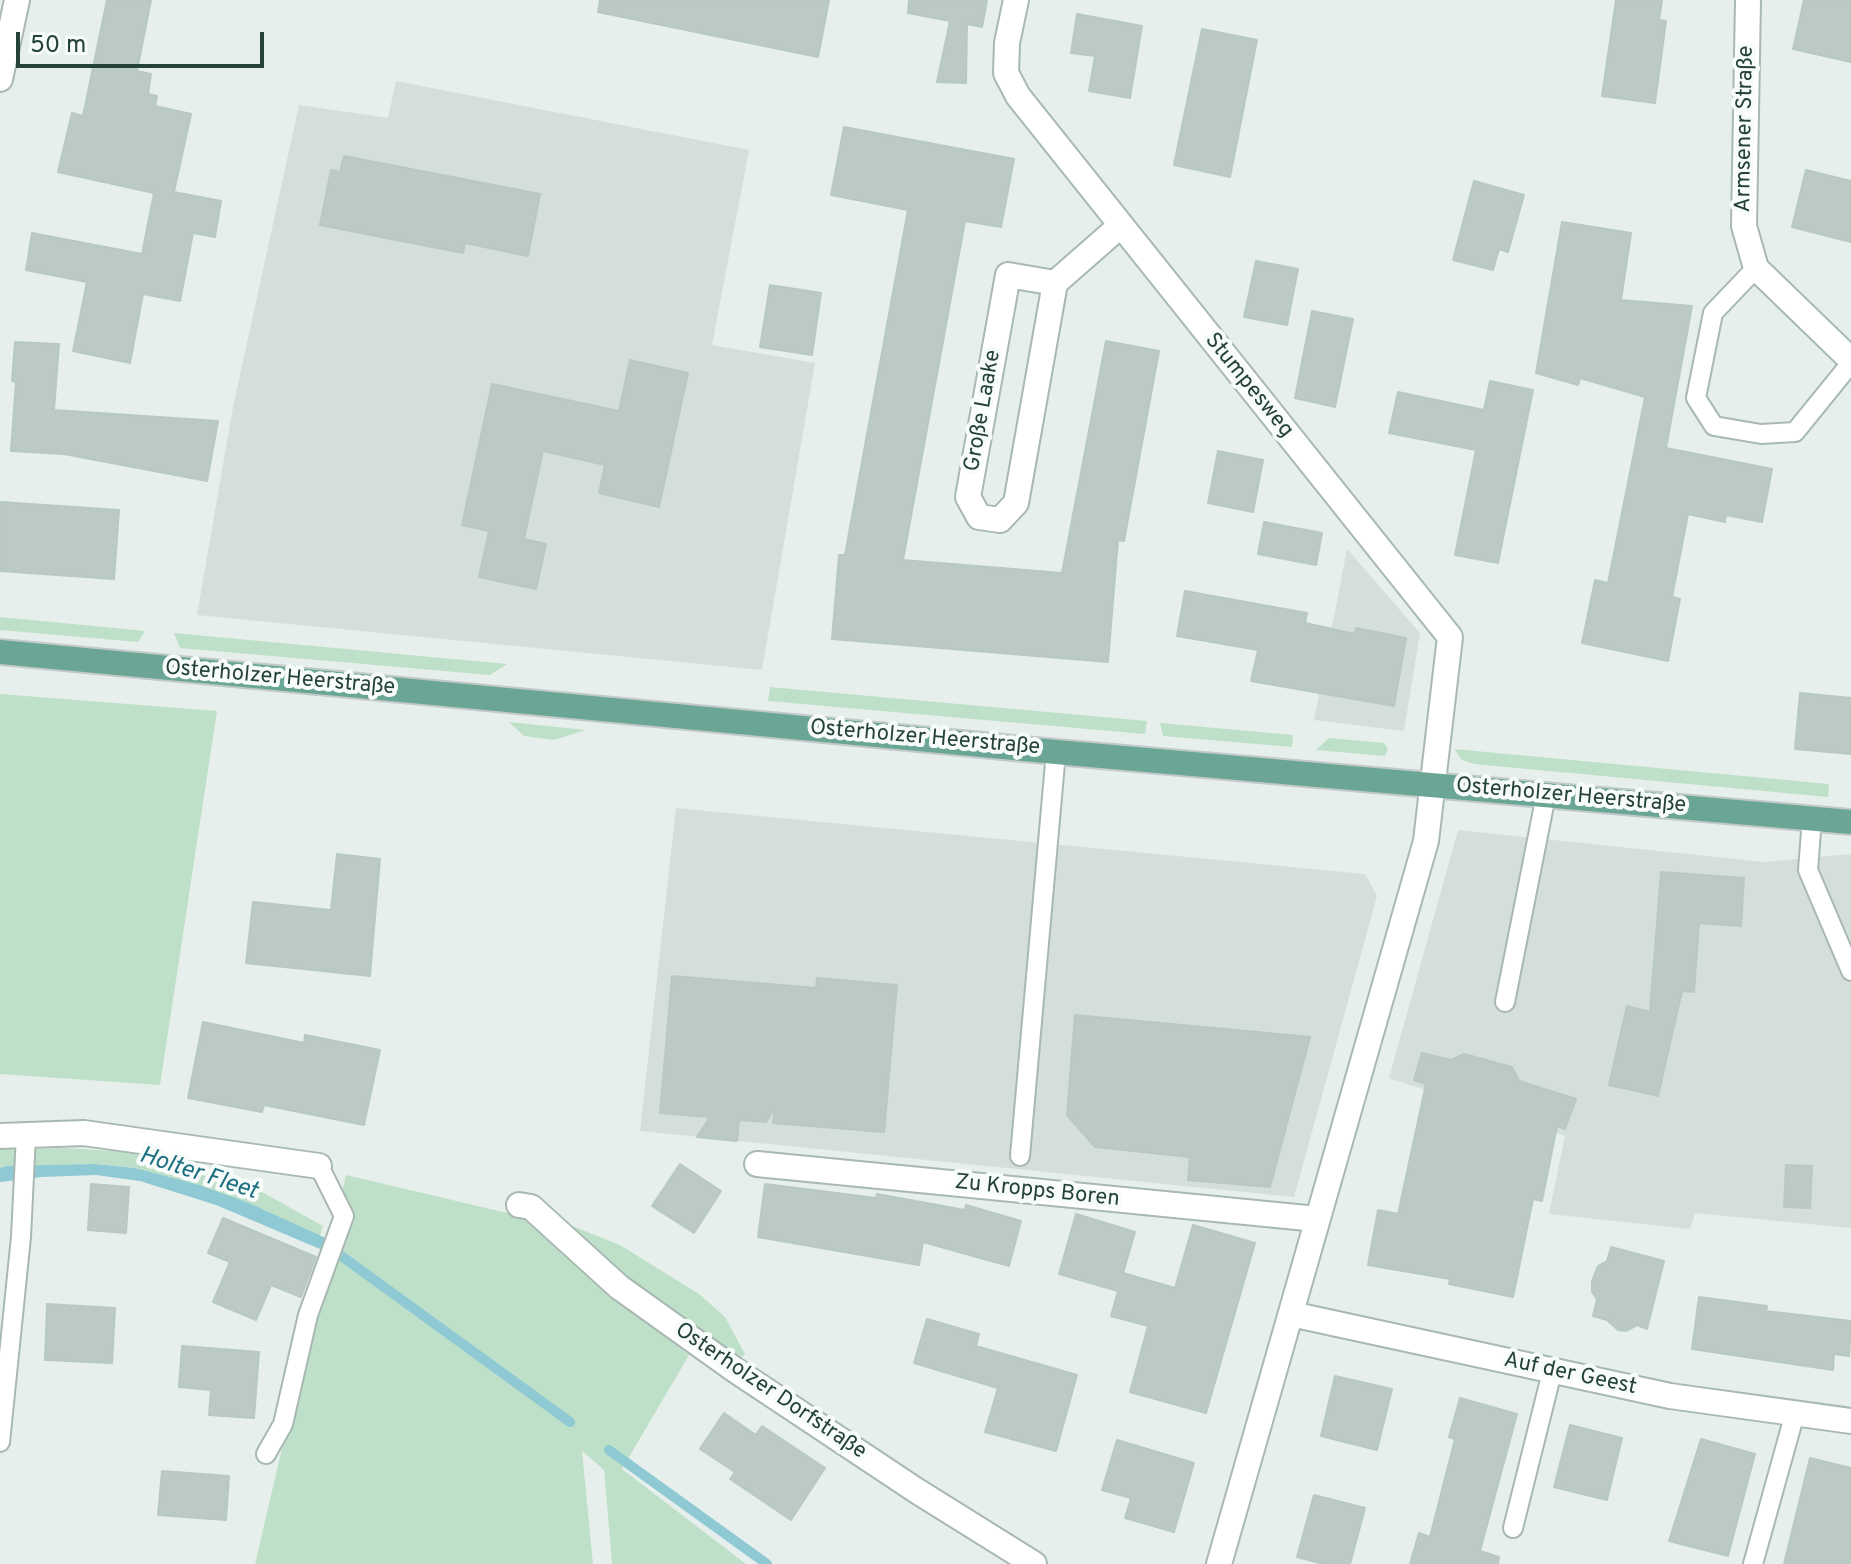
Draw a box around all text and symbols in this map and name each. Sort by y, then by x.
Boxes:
scale bar [20,16,268,66]
text: 50 m [30,31,86,61]
street label: Armsener Straße [1731,45,1761,213]
street label: Stumpesweg [1198,328,1298,444]
street label: Große Laake [960,348,1008,474]
street label: Osterholzer Heerstraße [164,656,396,702]
street label: Osterholzer Heerstraße [809,716,1041,762]
street label: Osterholzer Heerstraße [1455,774,1687,820]
water label: Holter Fleet [135,1142,261,1208]
street label: Zu Kropps Boren [953,1170,1121,1214]
street label: Osterholzer Dorfstraße [669,1318,871,1466]
street label: Auf der Geest [1501,1348,1639,1402]

